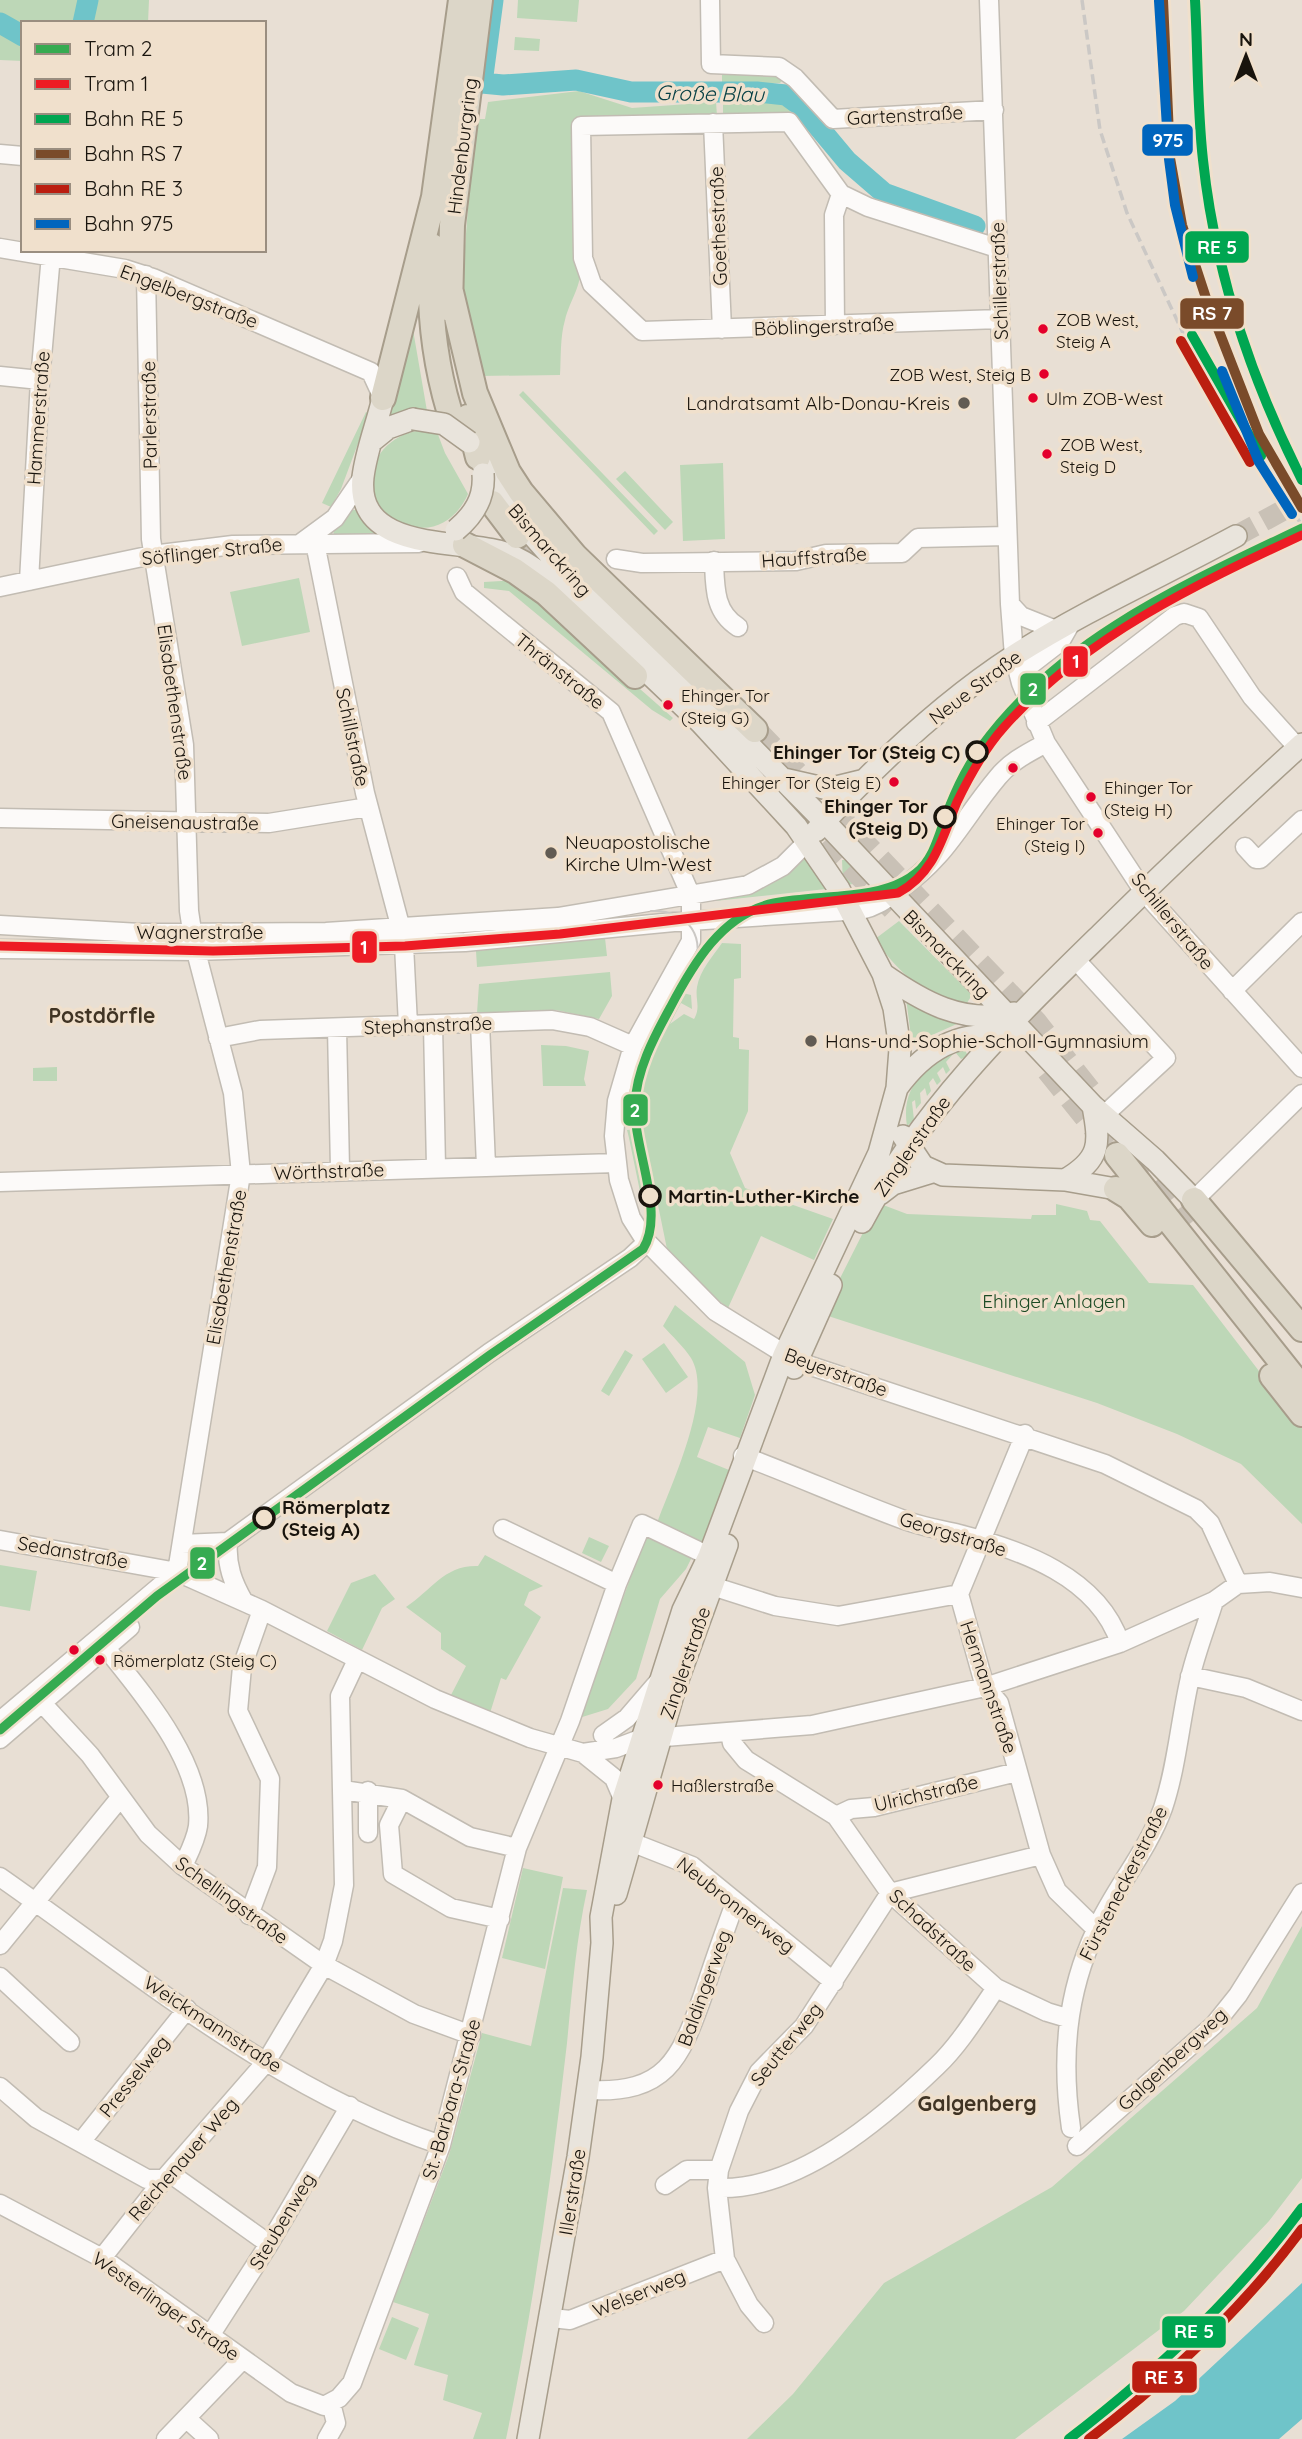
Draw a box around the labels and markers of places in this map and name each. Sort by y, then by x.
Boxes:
place label: ZOB West, Steig A [1056,309,1138,352]
marker: ZOB West, Steig A [1036,322,1050,336]
place label: ZOB West, Steig B [889,364,1031,385]
marker: ZOB West, Steig B [1037,367,1051,381]
place label: Ulm ZOB-West [1046,388,1164,409]
place label: Landratsamt Alb-Donau-Kreis [686,391,950,415]
marker: Ulm ZOB-West [1026,391,1040,405]
marker: Landratsamt Alb-Donau-Kreis [956,395,972,411]
place label: ZOB West, Steig D [1060,434,1142,477]
marker: ZOB West, Steig D [1040,447,1054,461]
place label: Ehinger Tor (Steig G) [681,685,770,728]
marker: Ehinger Tor (Steig G) [661,698,675,712]
place label: Ehinger Tor (Steig C) [773,740,960,764]
marker: Ehinger Tor (Steig C) [966,741,988,763]
unlabelled marker [1006,761,1020,775]
place label: Ehinger Tor (Steig E) [721,772,881,793]
marker: Ehinger Tor (Steig E) [887,775,901,789]
place label: Ehinger Tor (Steig H) [1104,777,1193,820]
marker: Ehinger Tor (Steig H) [1084,790,1098,804]
place label: Ehinger Tor (Steig D) [824,794,928,840]
marker: Ehinger Tor (Steig D) [934,806,956,828]
place label: Ehinger Tor (Steig I) [996,813,1085,856]
marker: Ehinger Tor (Steig I) [1091,826,1105,840]
place label: Neuapostolische Kirche Ulm-West [565,830,712,876]
marker: Neuapostolische Kirche Ulm-West [543,845,559,861]
place label: Hans-und-Sophie-Scholl-Gymnasium [825,1029,1149,1053]
marker: Hans-und-Sophie-Scholl-Gymnasium [803,1033,819,1049]
place label: Martin-Luther-Kirche [668,1184,860,1208]
marker: Martin-Luther-Kirche [639,1185,661,1207]
place label: Römerplatz (Steig A) [282,1495,390,1541]
marker: Römerplatz (Steig A) [253,1507,275,1529]
unlabelled marker [67,1643,81,1657]
place label: Römerplatz (Steig C) [113,1650,277,1671]
marker: Römerplatz (Steig C) [93,1653,107,1667]
place label: Haßlerstraße [671,1775,774,1796]
marker: Haßlerstraße [651,1778,665,1792]

